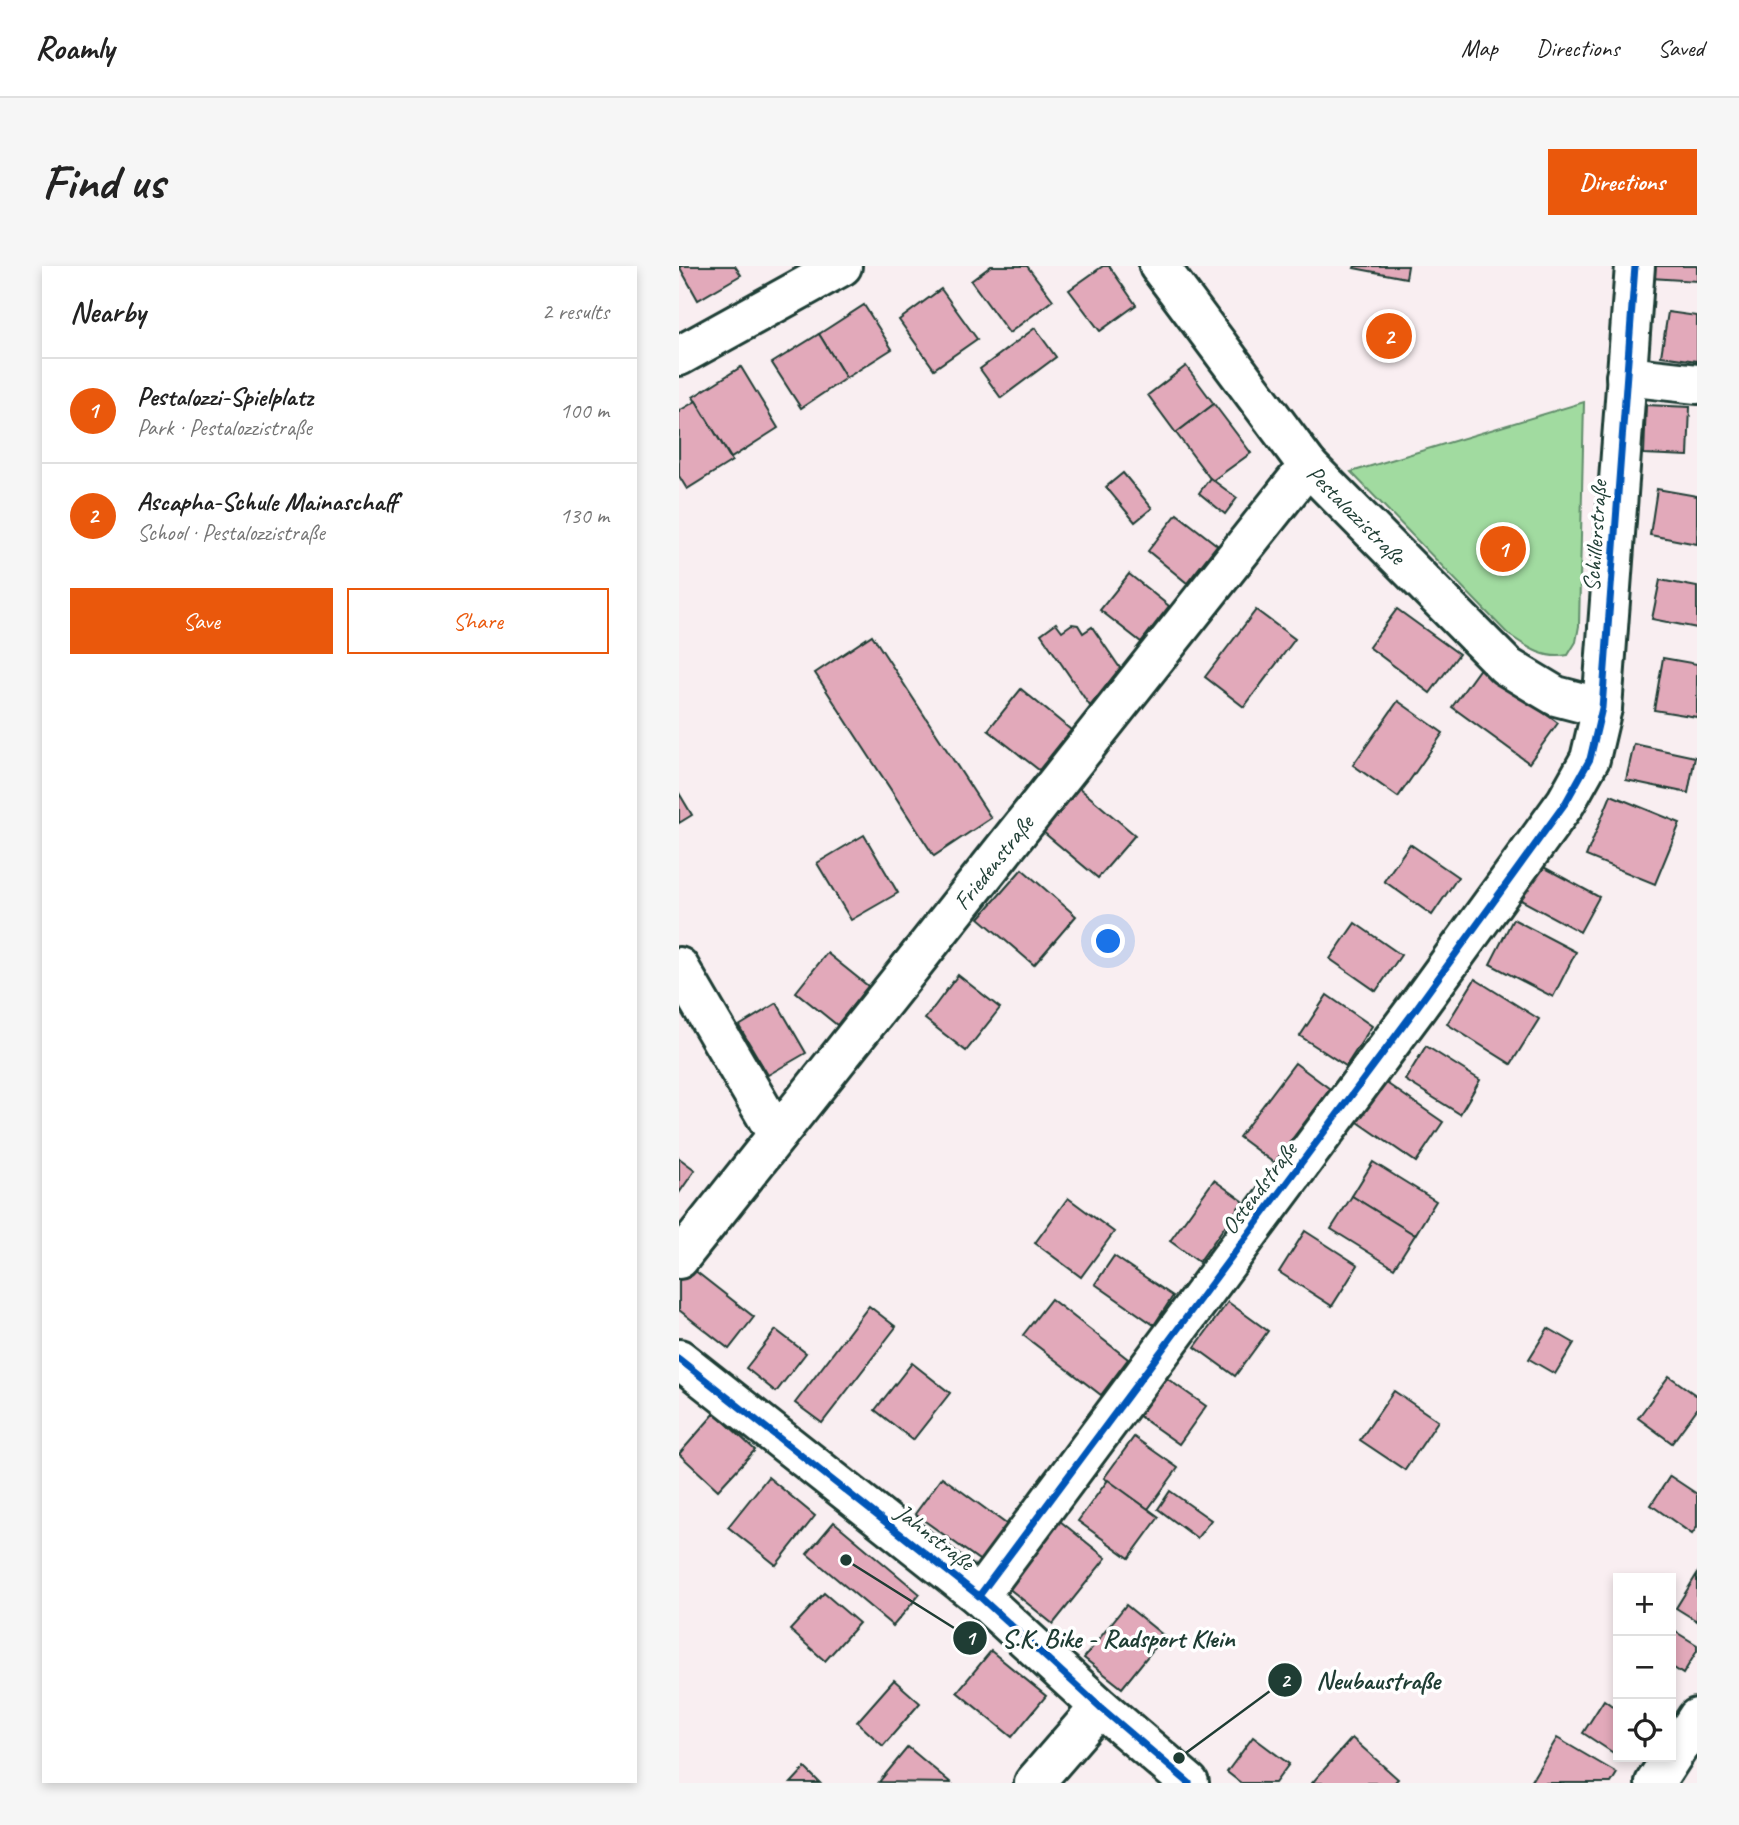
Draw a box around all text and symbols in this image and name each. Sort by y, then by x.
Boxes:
text: Roamly [35,27,114,69]
text: Map [1461,33,1498,63]
text: Directions [1536,33,1619,63]
text: Saved [1657,33,1704,63]
button: Directions [1548,149,1697,215]
text: Find us [42,151,164,213]
text: Nearby [70,293,146,331]
text: 2 results [542,297,609,326]
pin: 2 [1366,310,1412,362]
text: Pestalozzi-Spielplatz [137,380,313,413]
text: 1 [88,396,98,425]
text: 100 m [560,396,609,425]
text: Park · Pestalozzistraße [137,413,312,442]
street label: Pestalozzistraße [1301,459,1414,572]
street label: Schillerstraße [1576,477,1614,593]
text: Ascapha-Schule Mainaschaff [137,485,397,518]
text: 2 [88,501,98,530]
text: 130 m [560,501,609,530]
text: School · Pestalozzistraße [137,518,325,547]
pin: 1 [1480,523,1526,575]
button: Save [70,588,333,654]
button: Share [347,588,609,654]
street label: Friedenstraße [947,807,1041,916]
your location [1091,924,1125,958]
street label: Ostendstraße [1215,1134,1305,1240]
street label: Jahnstraße [889,1496,982,1578]
map controls [1613,1573,1676,1762]
button: + [1613,1573,1676,1636]
callout: S.K. Bike - Radsport Klein [952,1614,1249,1661]
text: S.K. Bike - Radsport Klein [1001,1622,1236,1655]
text: 1 [965,1625,977,1651]
button: − [1613,1636,1676,1699]
callout: Neubaustraße [1268,1657,1454,1704]
text: Neubaustraße [1316,1664,1442,1697]
text: 2 [1280,1667,1292,1693]
button: locate [1613,1699,1676,1762]

